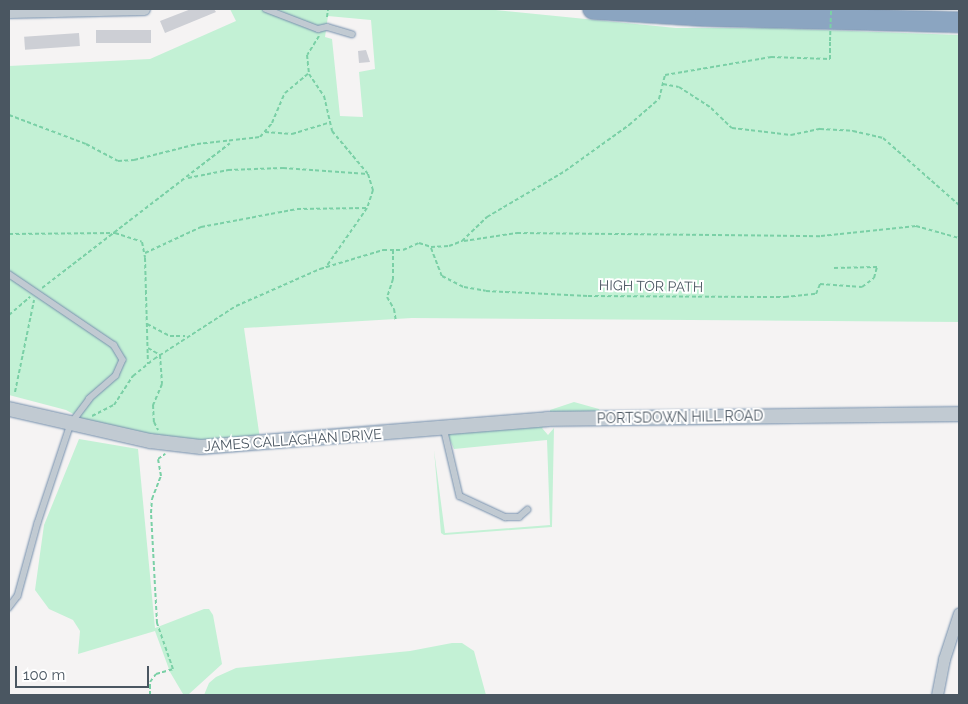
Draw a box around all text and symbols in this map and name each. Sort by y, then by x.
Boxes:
street label: HIGH TOR PATH [599,277,703,295]
street label: PORTSDOWN HILL ROAD [596,407,764,427]
street label: JAMES CALLAGHAN DRIVE [204,425,382,455]
scale bar [18,656,151,688]
text: 100 m [23,666,65,684]

